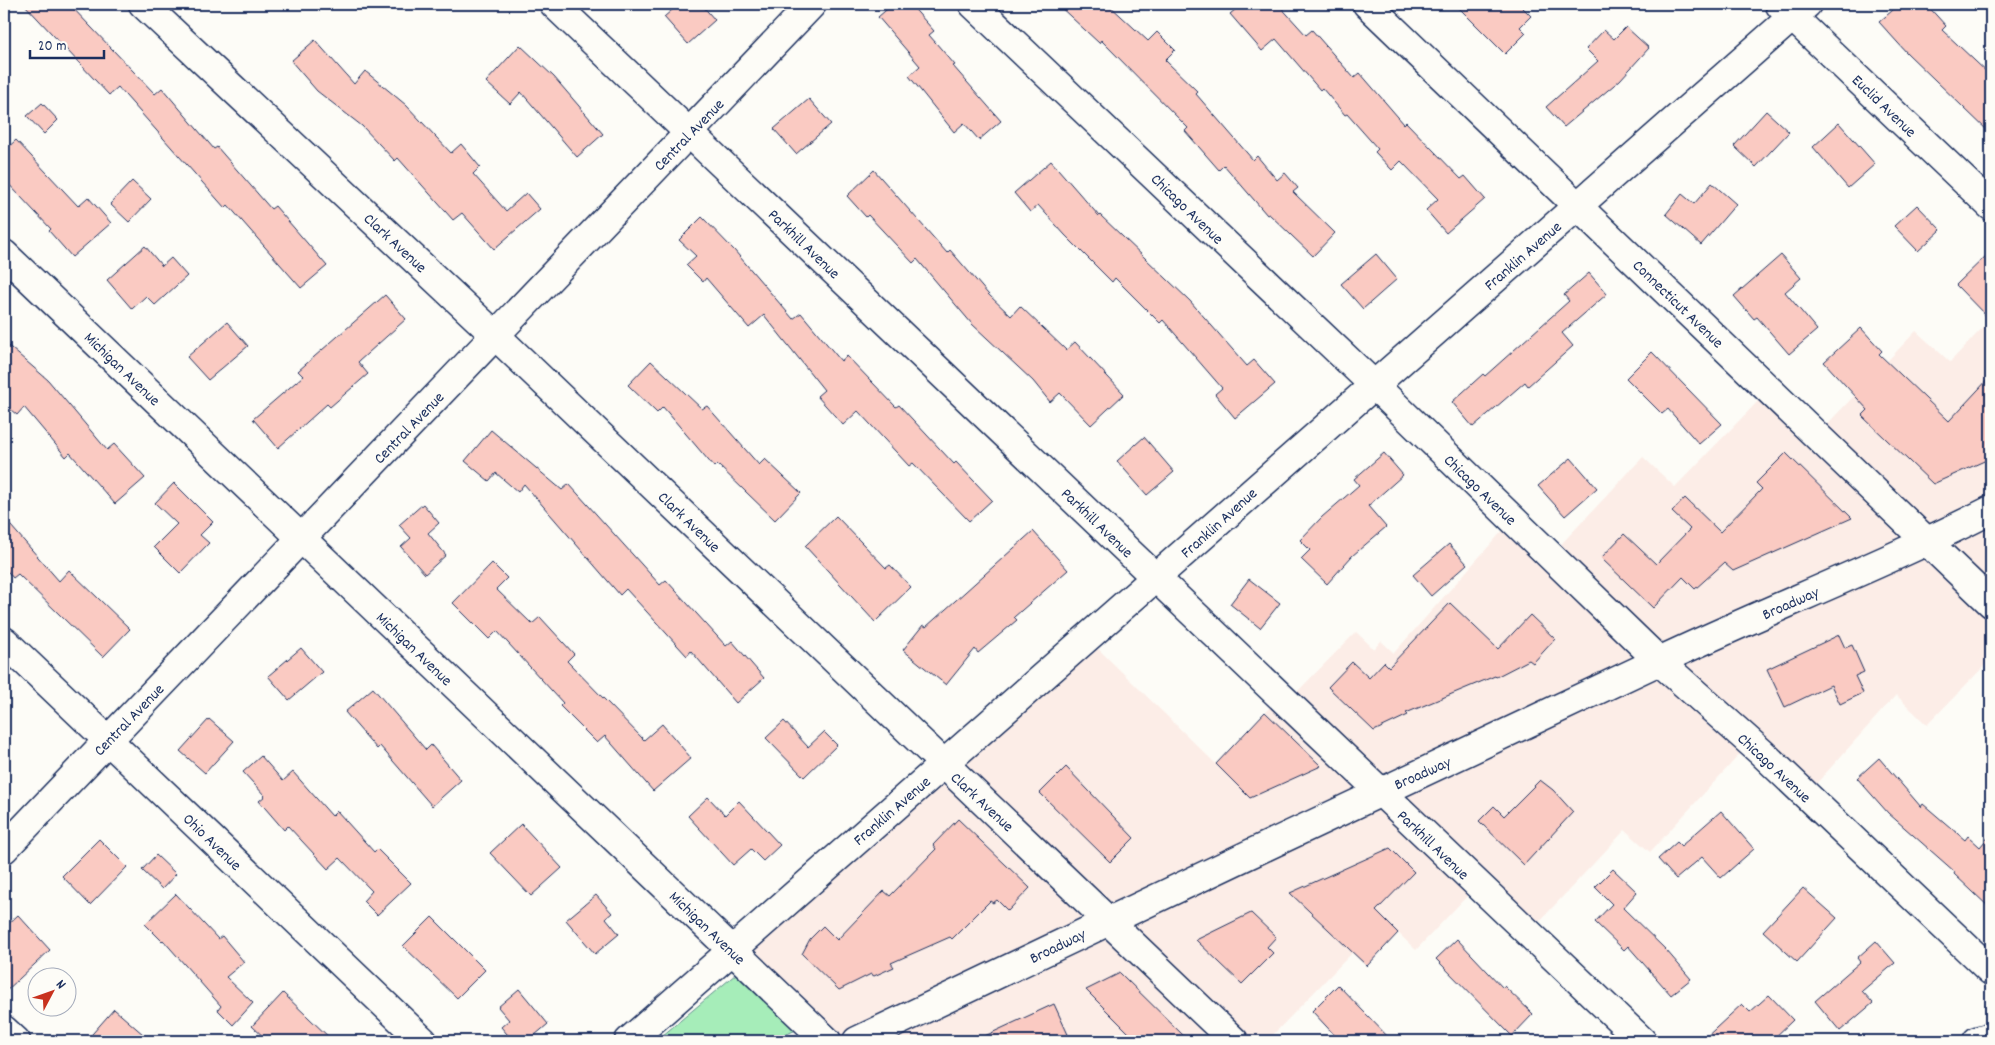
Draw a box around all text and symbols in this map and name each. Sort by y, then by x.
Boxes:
scale bar [30,28,104,60]
text: 20 m [38,36,66,58]
street label: Euclid Avenue [1846,70,1921,144]
street label: Central Avenue [649,94,730,177]
street label: Chicago Avenue [1145,169,1228,251]
street label: Parkhill Avenue [762,204,845,285]
street label: Clark Avenue [358,208,431,279]
street label: Franklin Avenue [1480,217,1567,297]
street label: Connecticut Avenue [1627,255,1728,354]
street label: Michigan Avenue [78,327,165,412]
street label: Central Avenue [369,387,450,470]
street label: Chicago Avenue [1438,450,1521,532]
street label: Parkhill Avenue [1055,483,1138,564]
street label: Franklin Avenue [1176,483,1263,565]
street label: Clark Avenue [652,487,725,559]
street label: Broadway [1759,581,1824,627]
street label: Michigan Avenue [370,607,457,692]
street label: Central Avenue [89,679,170,762]
street label: Chicago Avenue [1731,728,1815,809]
street label: Broadway [1391,751,1456,797]
street label: Clark Avenue [945,767,1018,838]
street label: Franklin Avenue [849,772,936,852]
street label: Parkhill Avenue [1391,805,1474,886]
street label: Ohio Avenue [177,809,246,877]
street label: Michigan Avenue [663,886,750,971]
street label: Broadway [1026,924,1091,971]
north arrow [28,968,78,1018]
text: N [50,976,70,994]

